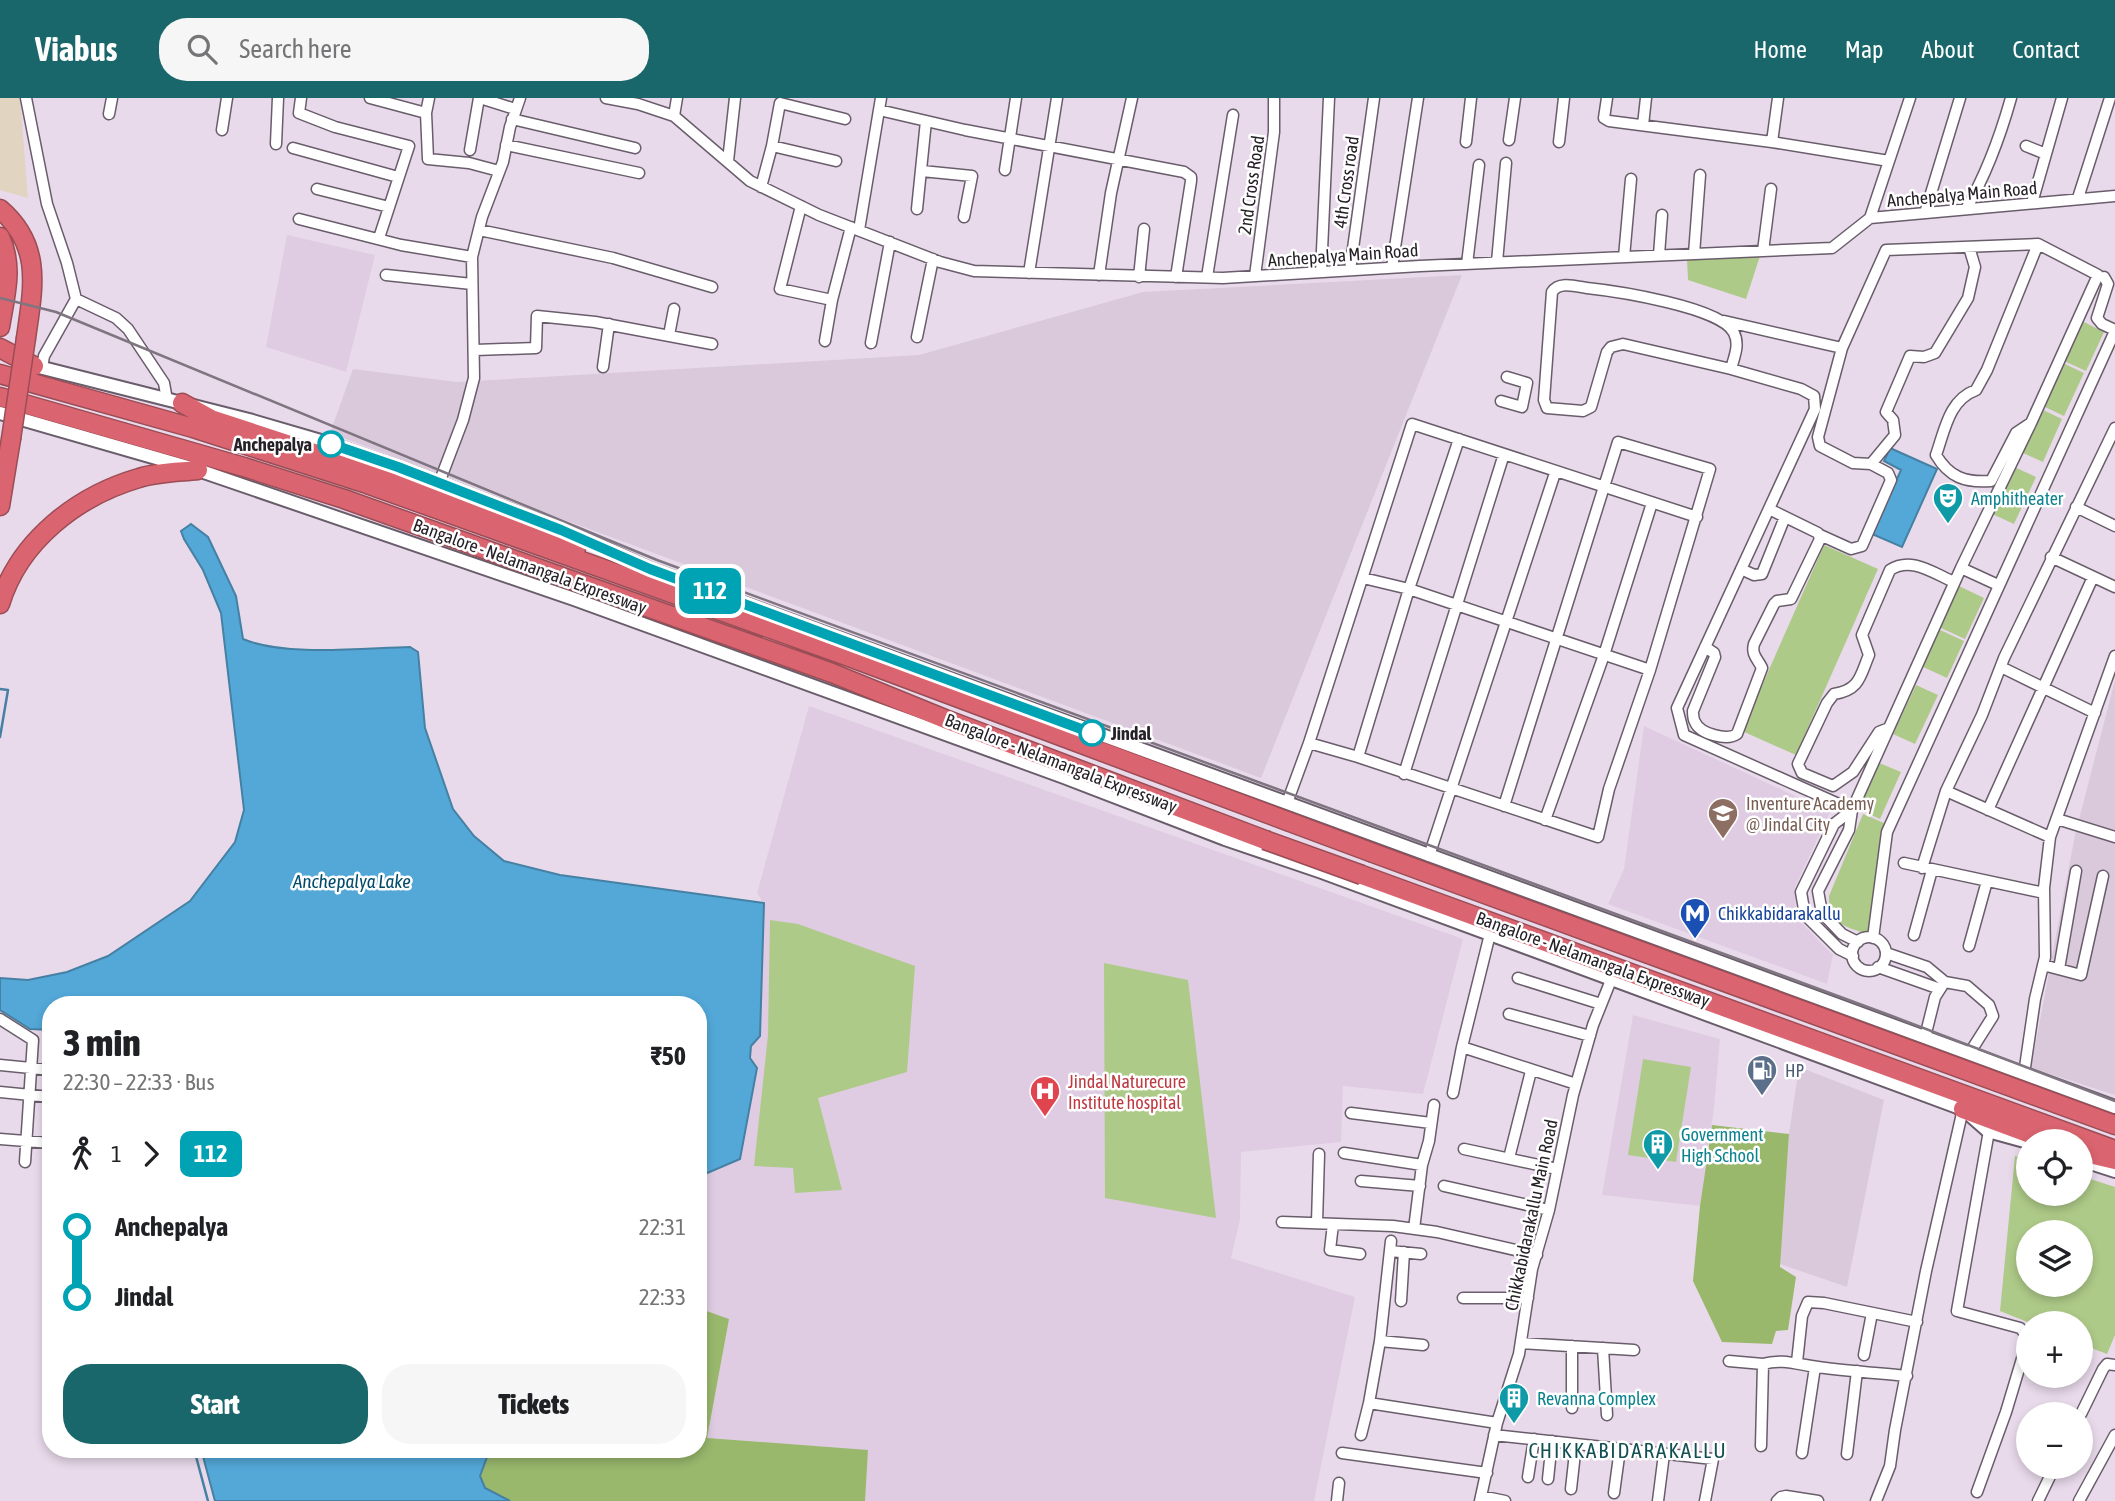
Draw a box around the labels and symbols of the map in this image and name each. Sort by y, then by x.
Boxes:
street label: 2nd Cross Road [1234,134,1268,236]
street label: 4th Cross road [1329,135,1363,229]
street label: Anchepalya Main Road [1886,177,2038,211]
street label: Anchepalya Main Road [1267,239,1419,271]
marker: Anchepalya [318,431,344,457]
place label: Anchepalya [233,434,312,455]
theatre icon: Amphitheater [1931,481,1965,525]
place label: Amphitheater [1971,488,2064,509]
street label: Bangalore - Nelamangala Expressway [410,514,650,618]
line badge: 112 [670,568,750,614]
street label: Bangalore - Nelamangala Expressway [942,709,1180,817]
marker: Jindal [1079,720,1105,746]
place label: Jindal [1110,723,1152,744]
place label: Inventure Academy @ Jindal City [1746,793,1874,835]
school or university icon: Inventure Academy @ Jindal City [1706,796,1740,840]
water label: Anchepalya Lake [292,870,411,892]
metro station icon: Chikkabidarakallu [1678,896,1712,940]
place label: Chikkabidarakallu [1718,903,1841,924]
street label: Bangalore - Nelamangala Expressway [1473,907,1713,1011]
fuel station icon: HP [1745,1053,1779,1097]
place label: HP [1785,1060,1804,1081]
place label: Jindal Naturecure Institute hospital [1068,1071,1186,1113]
hospital icon: Jindal Naturecure Institute hospital [1028,1074,1062,1118]
street label: Chikkabidarakallu Main Road [1500,1117,1562,1313]
place label: Government High School [1681,1124,1763,1166]
building icon: Government High School [1641,1127,1675,1171]
building icon: Revanna Complex [1497,1381,1531,1425]
place label: Revanna Complex [1537,1388,1656,1409]
district label: CHIKKABIDARAKALLU [1528,1438,1728,1462]

